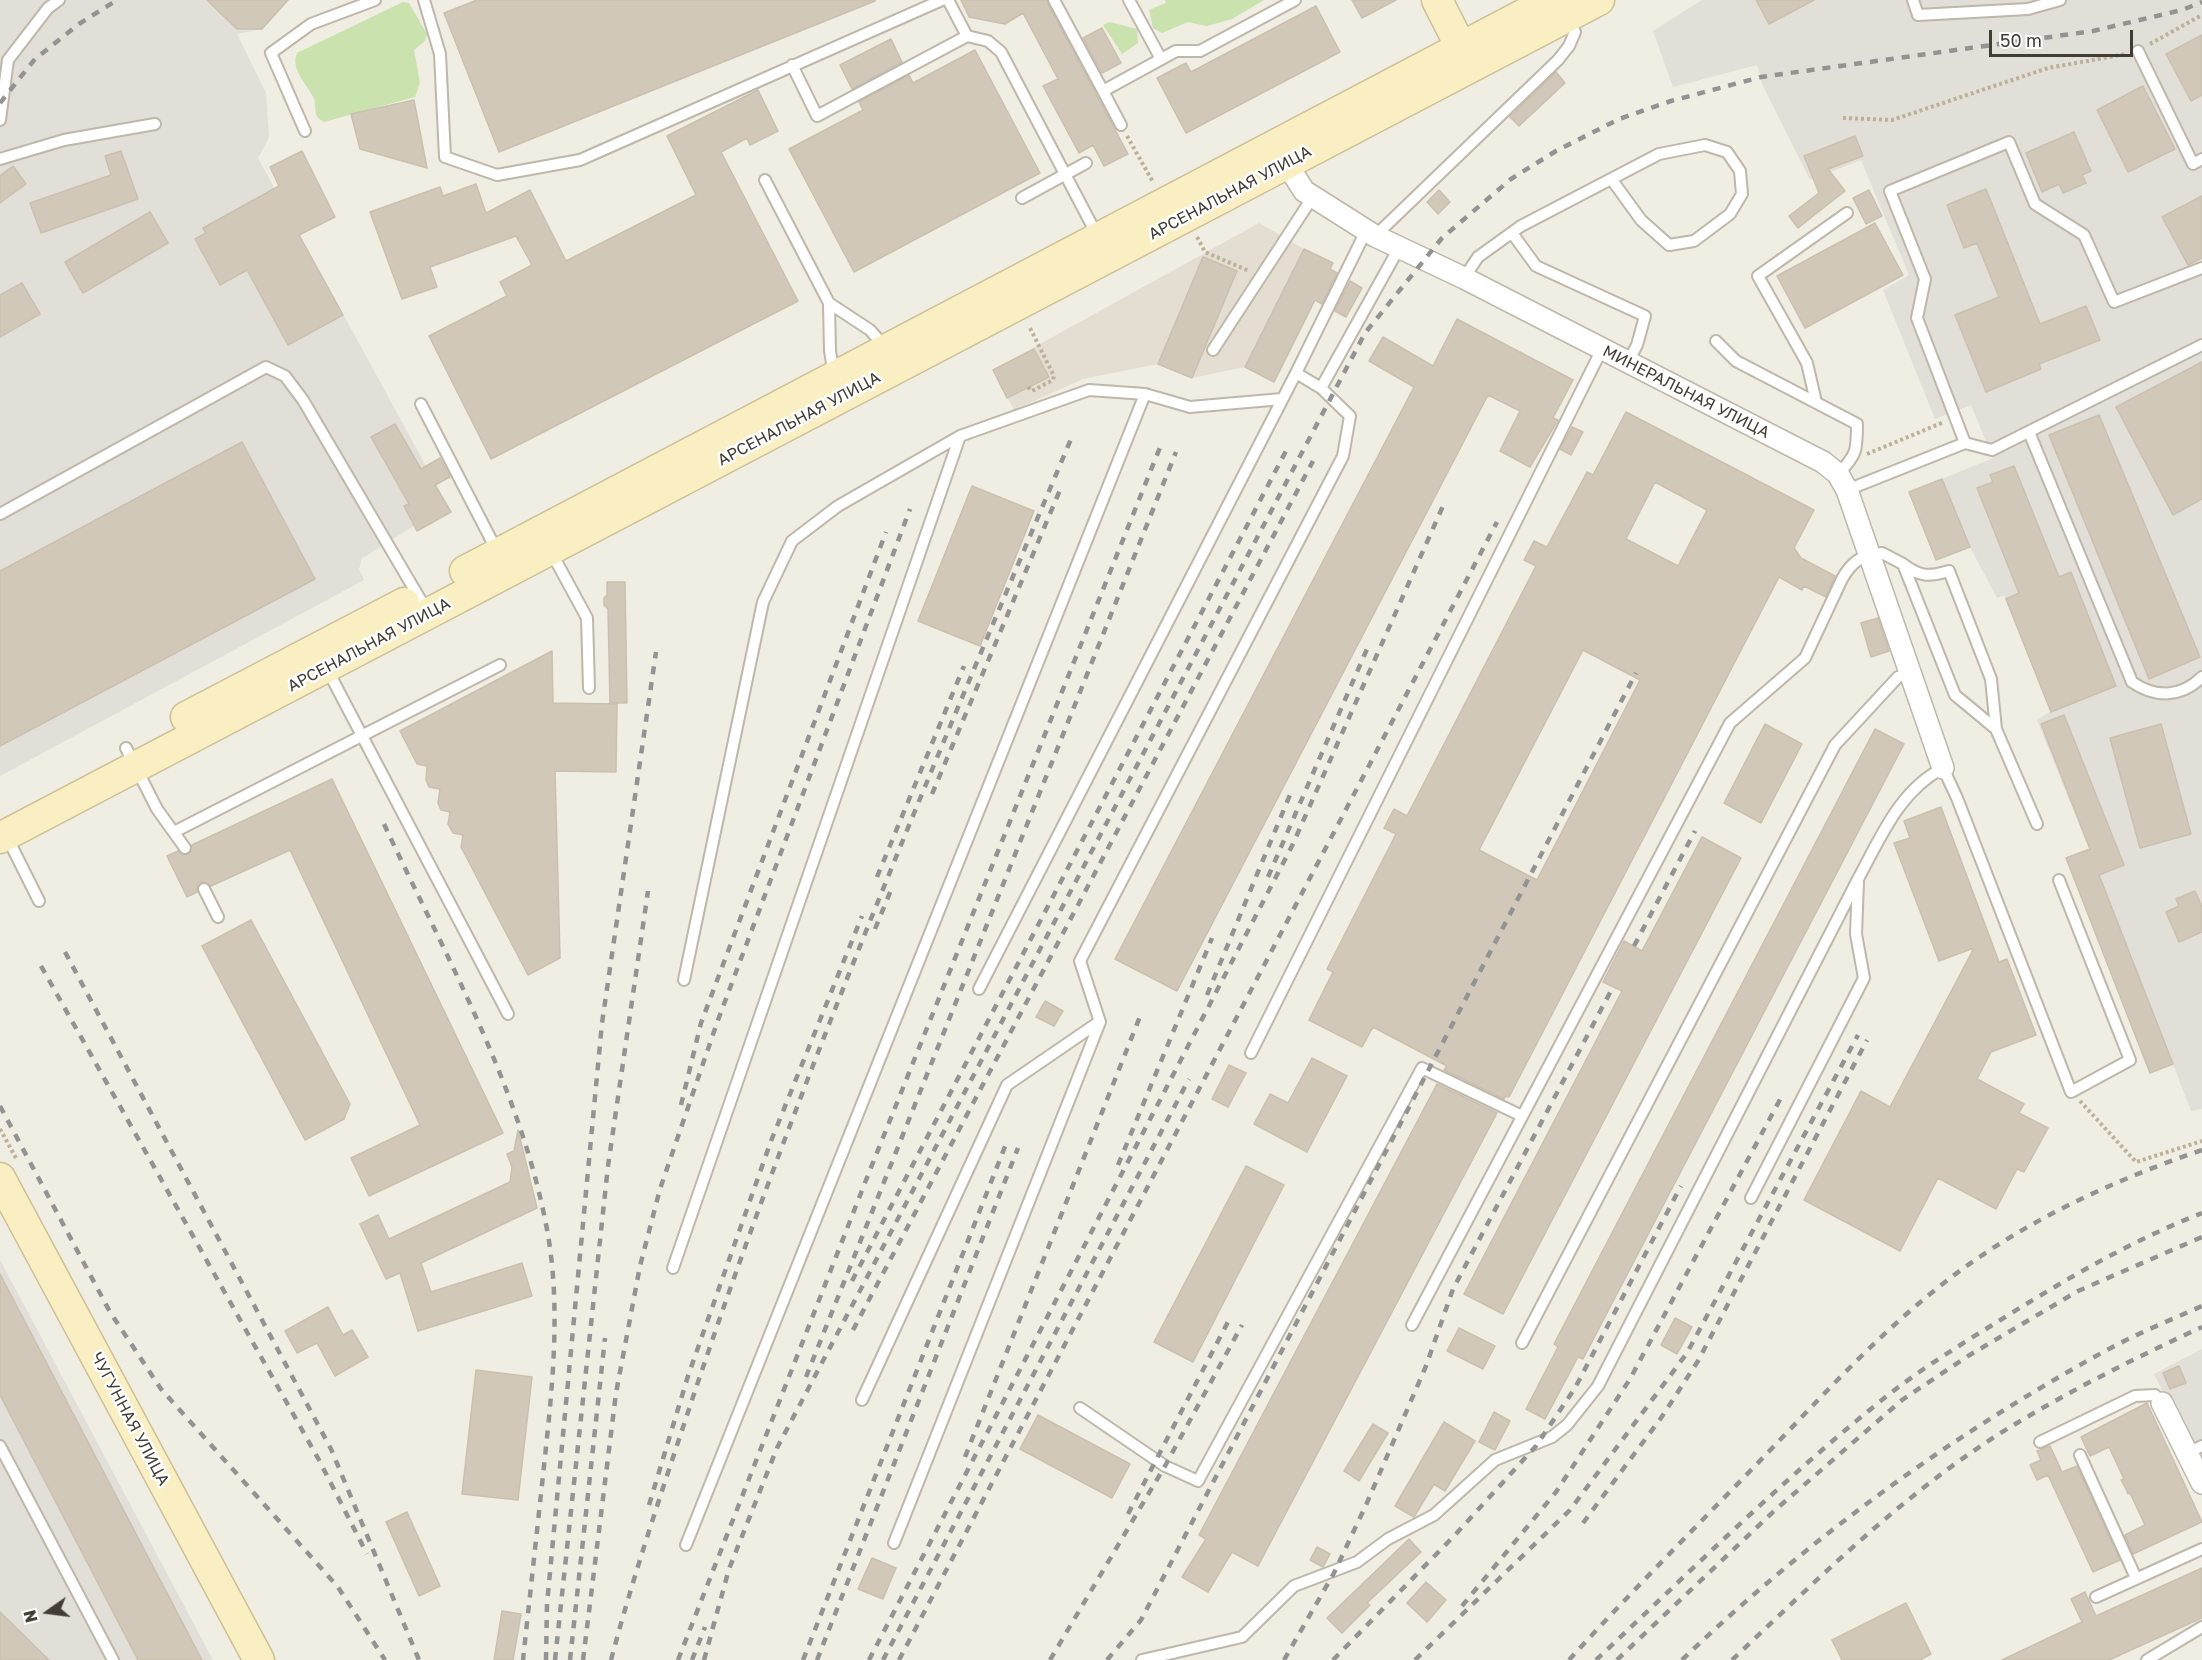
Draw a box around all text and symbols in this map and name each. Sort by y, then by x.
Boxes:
scale bar [1992,18,2136,56]
text: 50 m [2000,29,2042,51]
street label: АРСЕНАЛЬНАЯ УЛИЦА [1145,142,1315,244]
street label: МИНЕРАЛЬНАЯ УЛИЦА [1599,342,1773,442]
street label: АРСЕНАЛЬНАЯ УЛИЦА [714,368,884,470]
street label: АРСЕНАЛЬНАЯ УЛИЦА [284,594,454,696]
street label: ЧУГУННАЯ УЛИЦА [87,1349,173,1489]
north arrow [18,1582,78,1642]
text: N [19,1608,42,1625]

